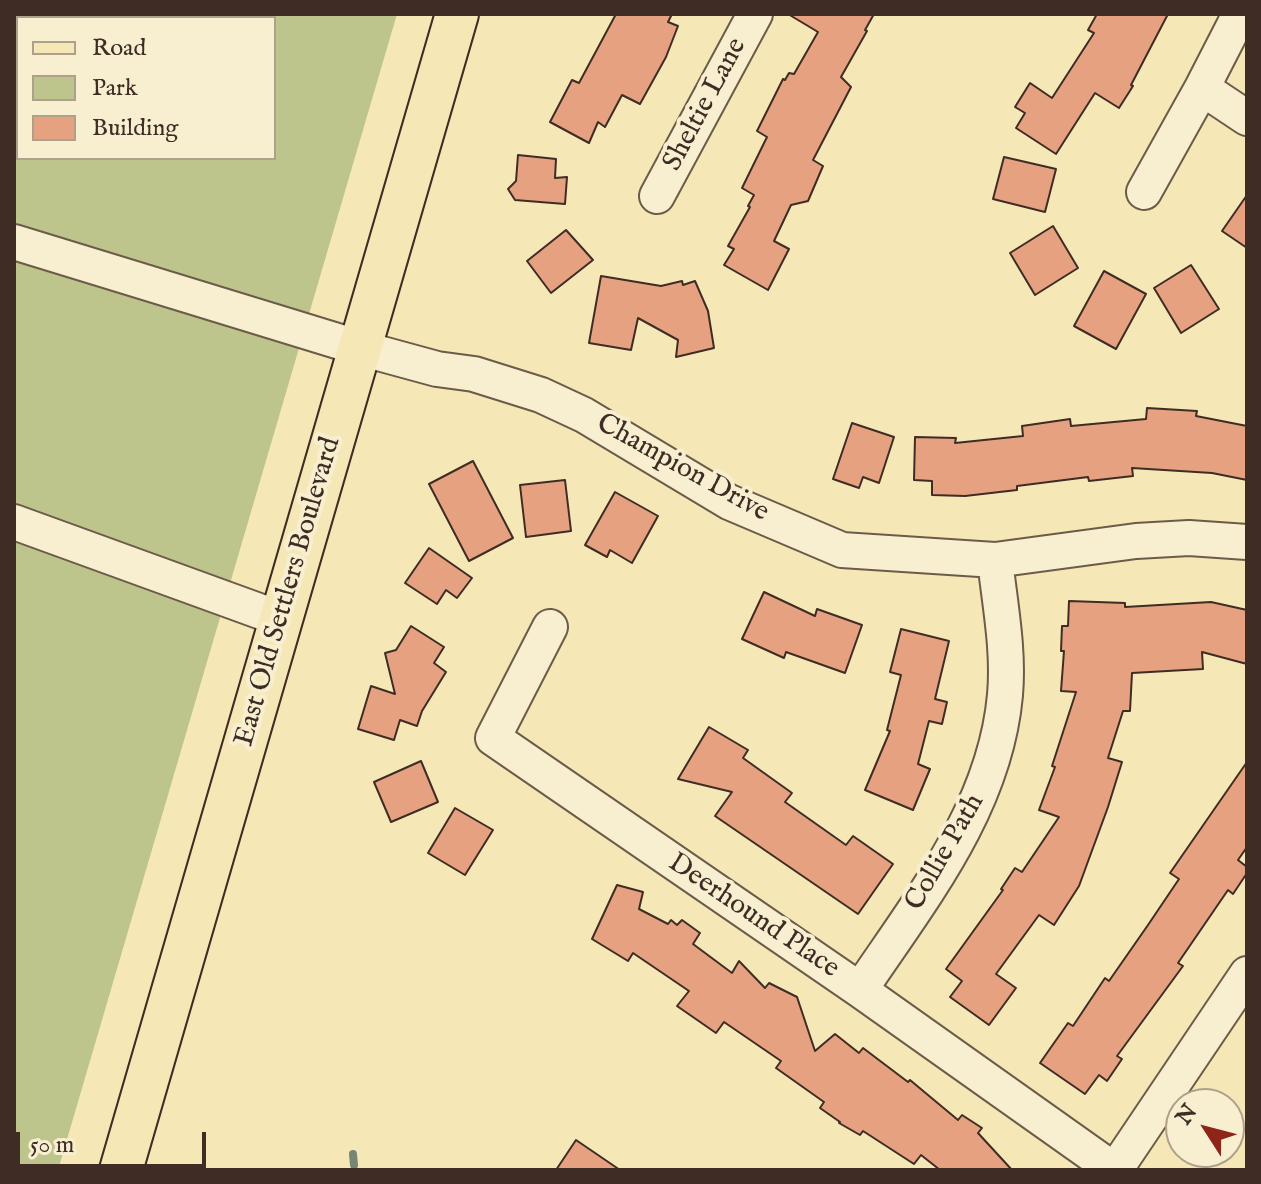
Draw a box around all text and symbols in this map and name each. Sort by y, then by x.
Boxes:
legend [16,16,276,160]
text: Road [92,33,146,64]
street label: Sheltie Lane [657,33,755,177]
text: Park [92,73,138,104]
text: Building [92,113,178,144]
street label: Champion Drive [590,408,774,530]
street label: East Old Settlers Boulevard [229,434,349,750]
street label: Collie Path [899,789,993,917]
street label: Deerhound Place [661,847,845,987]
north arrow [1165,1088,1245,1168]
text: N [1170,1099,1204,1131]
scale bar [20,1116,210,1166]
text: 50 m [30,1130,74,1161]

